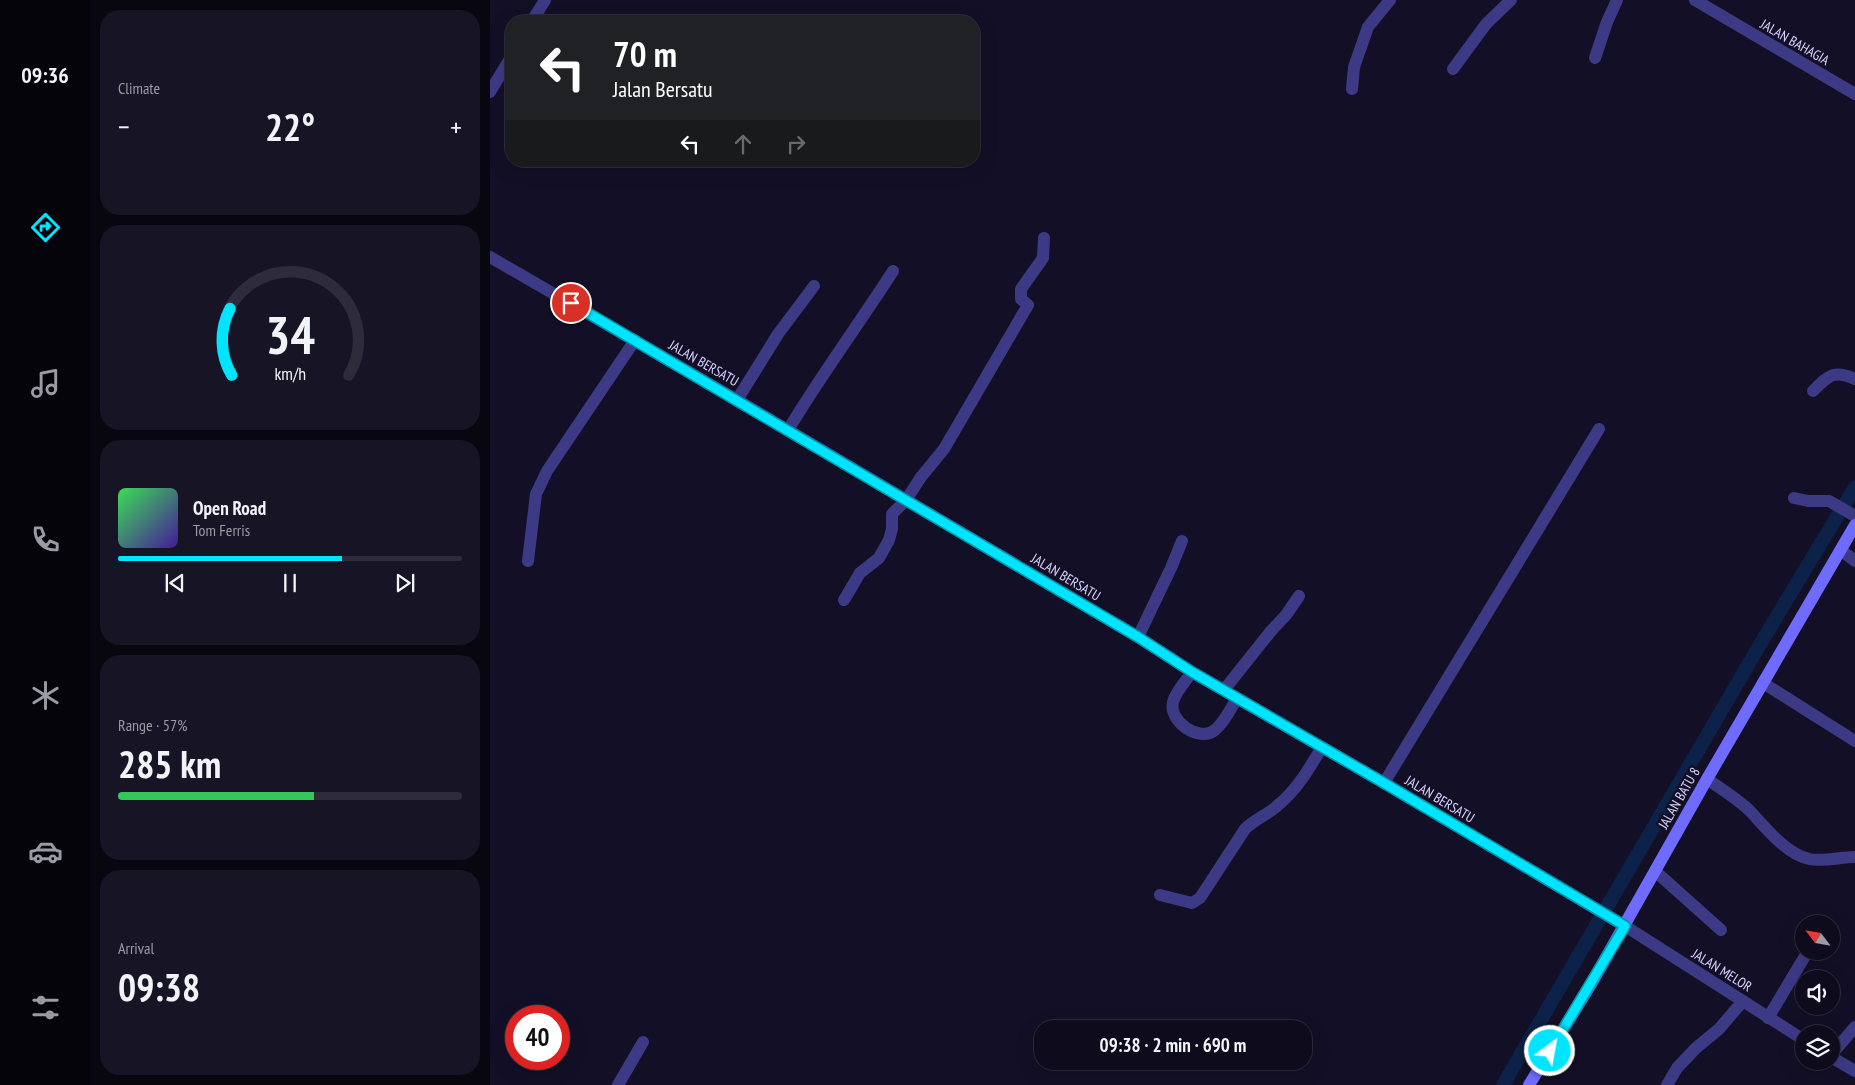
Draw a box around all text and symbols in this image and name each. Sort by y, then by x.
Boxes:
street label: JALAN BAHAGIA [1756,14,1833,69]
text: 70 m [613,31,677,77]
icon: left [530,35,595,100]
text: 09:36 [21,61,69,89]
text: Jalan Bersatu [613,75,713,103]
text: Climate [118,78,160,98]
text: 22° [265,102,315,151]
text: − [118,108,130,145]
text: + [450,108,462,145]
icon: left [676,130,704,158]
icon: ahead [729,130,757,158]
icon: right [782,130,810,158]
icon: directions [28,210,63,245]
pin [550,282,592,324]
icon: arrive [557,289,585,317]
text: 34 [265,301,315,368]
street label: JALAN BERSATU [665,335,742,390]
text: km/h [274,362,306,385]
icon: music [28,366,63,401]
text: Open Road [193,496,266,520]
text: Tom Ferris [193,520,250,540]
icon: phone [28,522,63,557]
street label: JALAN BERSATU [1027,549,1104,605]
icon: previous [161,569,189,597]
icon: pause [276,569,304,597]
icon: next [391,569,419,597]
icon: climate [28,678,63,713]
text: Range · 57% [118,715,187,735]
text: 285 km [118,739,221,788]
street label: JALAN BATU 8 [1654,764,1704,833]
street label: JALAN BERSATU [1401,771,1478,827]
icon: car [28,834,63,869]
north arrow [1795,915,1840,960]
map controls [1795,915,1840,1070]
text: Arrival [118,938,154,958]
street label: JALAN MELOR [1688,944,1756,996]
text: 09:38 [118,962,200,1011]
button: sound [1795,970,1840,1015]
icon: filters [28,990,63,1025]
speed limit sign: 40 [505,1005,570,1070]
position arrow [1523,1024,1575,1076]
button: layers [1795,1025,1840,1070]
text: 09:38 · 2 min · 690 m [1100,1033,1246,1057]

